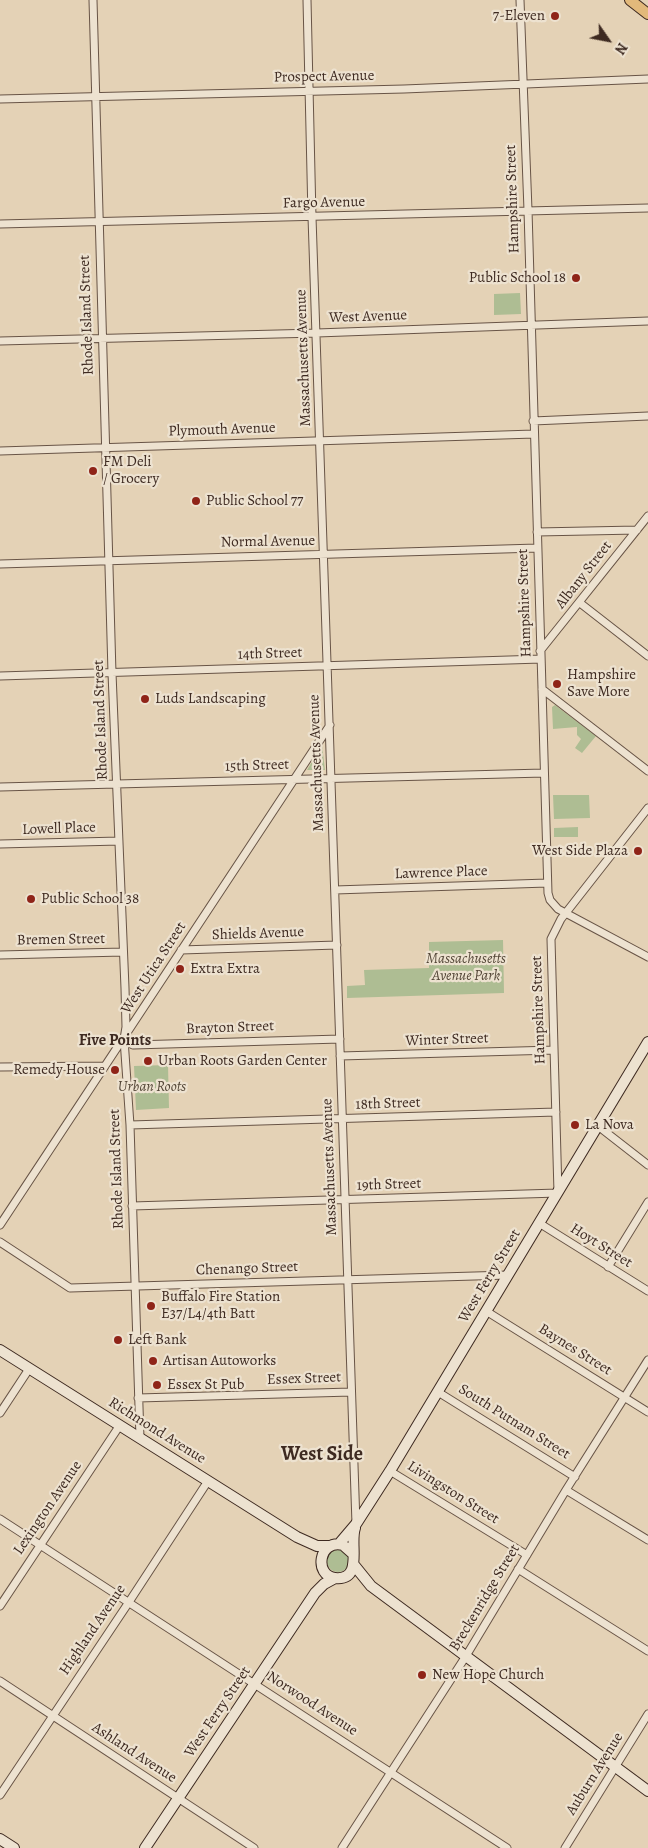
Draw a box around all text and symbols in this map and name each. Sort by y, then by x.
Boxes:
place label: 7-Eleven [493,7,545,25]
marker: 7-Eleven [549,10,561,22]
north arrow [583,15,633,65]
text: N [610,39,632,58]
street label: Prospect Avenue [273,67,375,87]
street label: Hampshire Street [502,144,524,254]
street label: Fargo Avenue [283,193,365,213]
street label: Rhode Island Street [76,255,98,375]
place label: Public School 18 [469,269,566,287]
marker: Public School 18 [570,272,582,284]
street label: Massachusetts Avenue [293,289,315,427]
street label: West Avenue [329,307,407,327]
street label: Plymouth Avenue [168,419,276,441]
place label: FM Deli / Grocery [103,453,159,488]
marker: FM Deli / Grocery [87,465,99,477]
place label: Public School 77 [206,492,303,510]
marker: Public School 77 [190,495,202,507]
street label: Normal Avenue [221,532,315,552]
street label: Albany Street [552,537,616,613]
street label: Hampshire Street [514,548,536,658]
street label: 14th Street [237,644,303,664]
street label: Rhode Island Street [90,660,112,780]
place label: Hampshire Save More [567,666,636,701]
marker: Hampshire Save More [551,678,563,690]
place label: Luds Landscaping [155,690,266,708]
marker: Luds Landscaping [139,693,151,705]
street label: Massachusetts Avenue [306,694,328,832]
street label: 15th Street [225,756,289,776]
street label: Lowell Place [22,819,96,839]
place label: West Side Plaza [532,842,628,860]
marker: West Side Plaza [632,845,644,857]
street label: Lawrence Place [394,862,488,884]
place label: Public School 38 [41,890,139,908]
marker: Public School 38 [25,893,37,905]
street label: West Utica Street [118,919,190,1017]
street label: Shields Avenue [212,923,304,945]
street label: Bremen Street [17,930,105,950]
park label: Massachusetts Avenue Park [426,950,506,985]
street label: Hampshire Street [528,955,550,1065]
place label: Extra Extra [190,960,260,978]
marker: Extra Extra [174,963,186,975]
street label: Brayton Street [186,1017,274,1039]
street label: Winter Street [405,1030,489,1050]
district label: Five Points [79,1031,151,1051]
place label: Urban Roots Garden Center [158,1052,327,1070]
marker: Urban Roots Garden Center [142,1055,154,1067]
place label: Remedy House [13,1061,105,1079]
marker: Remedy House [109,1064,121,1076]
park label: Urban Roots [118,1078,186,1096]
street label: 18th Street [355,1094,421,1114]
street label: Massachusetts Avenue [319,1098,341,1236]
street label: Rhode Island Street [106,1109,128,1229]
place label: La Nova [585,1116,634,1134]
marker: La Nova [569,1119,581,1131]
street label: 19th Street [356,1175,422,1195]
street label: Hoyt Street [567,1220,635,1272]
street label: West Ferry Street [455,1226,525,1326]
street label: Chenango Street [196,1258,298,1280]
place label: Buffalo Fire Station E37/L4/4th Batt [161,1288,280,1323]
marker: Buffalo Fire Station E37/L4/4th Batt [145,1300,157,1312]
street label: Baynes Street [535,1320,615,1380]
place label: Left Bank [128,1331,187,1349]
marker: Left Bank [112,1334,124,1346]
place label: Artisan Autoworks [163,1352,276,1370]
marker: Artisan Autoworks [147,1355,159,1367]
street label: Essex Street [267,1369,341,1389]
place label: Essex St Pub [167,1376,244,1394]
marker: Essex St Pub [151,1379,163,1391]
street label: South Putnam Street [455,1380,573,1464]
street label: Richmond Avenue [105,1394,209,1468]
district label: West Side [281,1443,363,1467]
street label: Lexington Avenue [10,1458,86,1558]
street label: Livingston Street [404,1458,502,1528]
street label: Breckenridge Street [446,1541,524,1655]
street label: Highland Avenue [56,1581,130,1679]
street label: West Ferry Street [181,1663,255,1761]
place label: New Hope Church [432,1666,544,1684]
street label: Norwood Avenue [263,1668,361,1740]
marker: New Hope Church [416,1669,428,1681]
street label: Ashland Avenue [88,1719,180,1787]
street label: Auburn Avenue [562,1729,628,1819]

